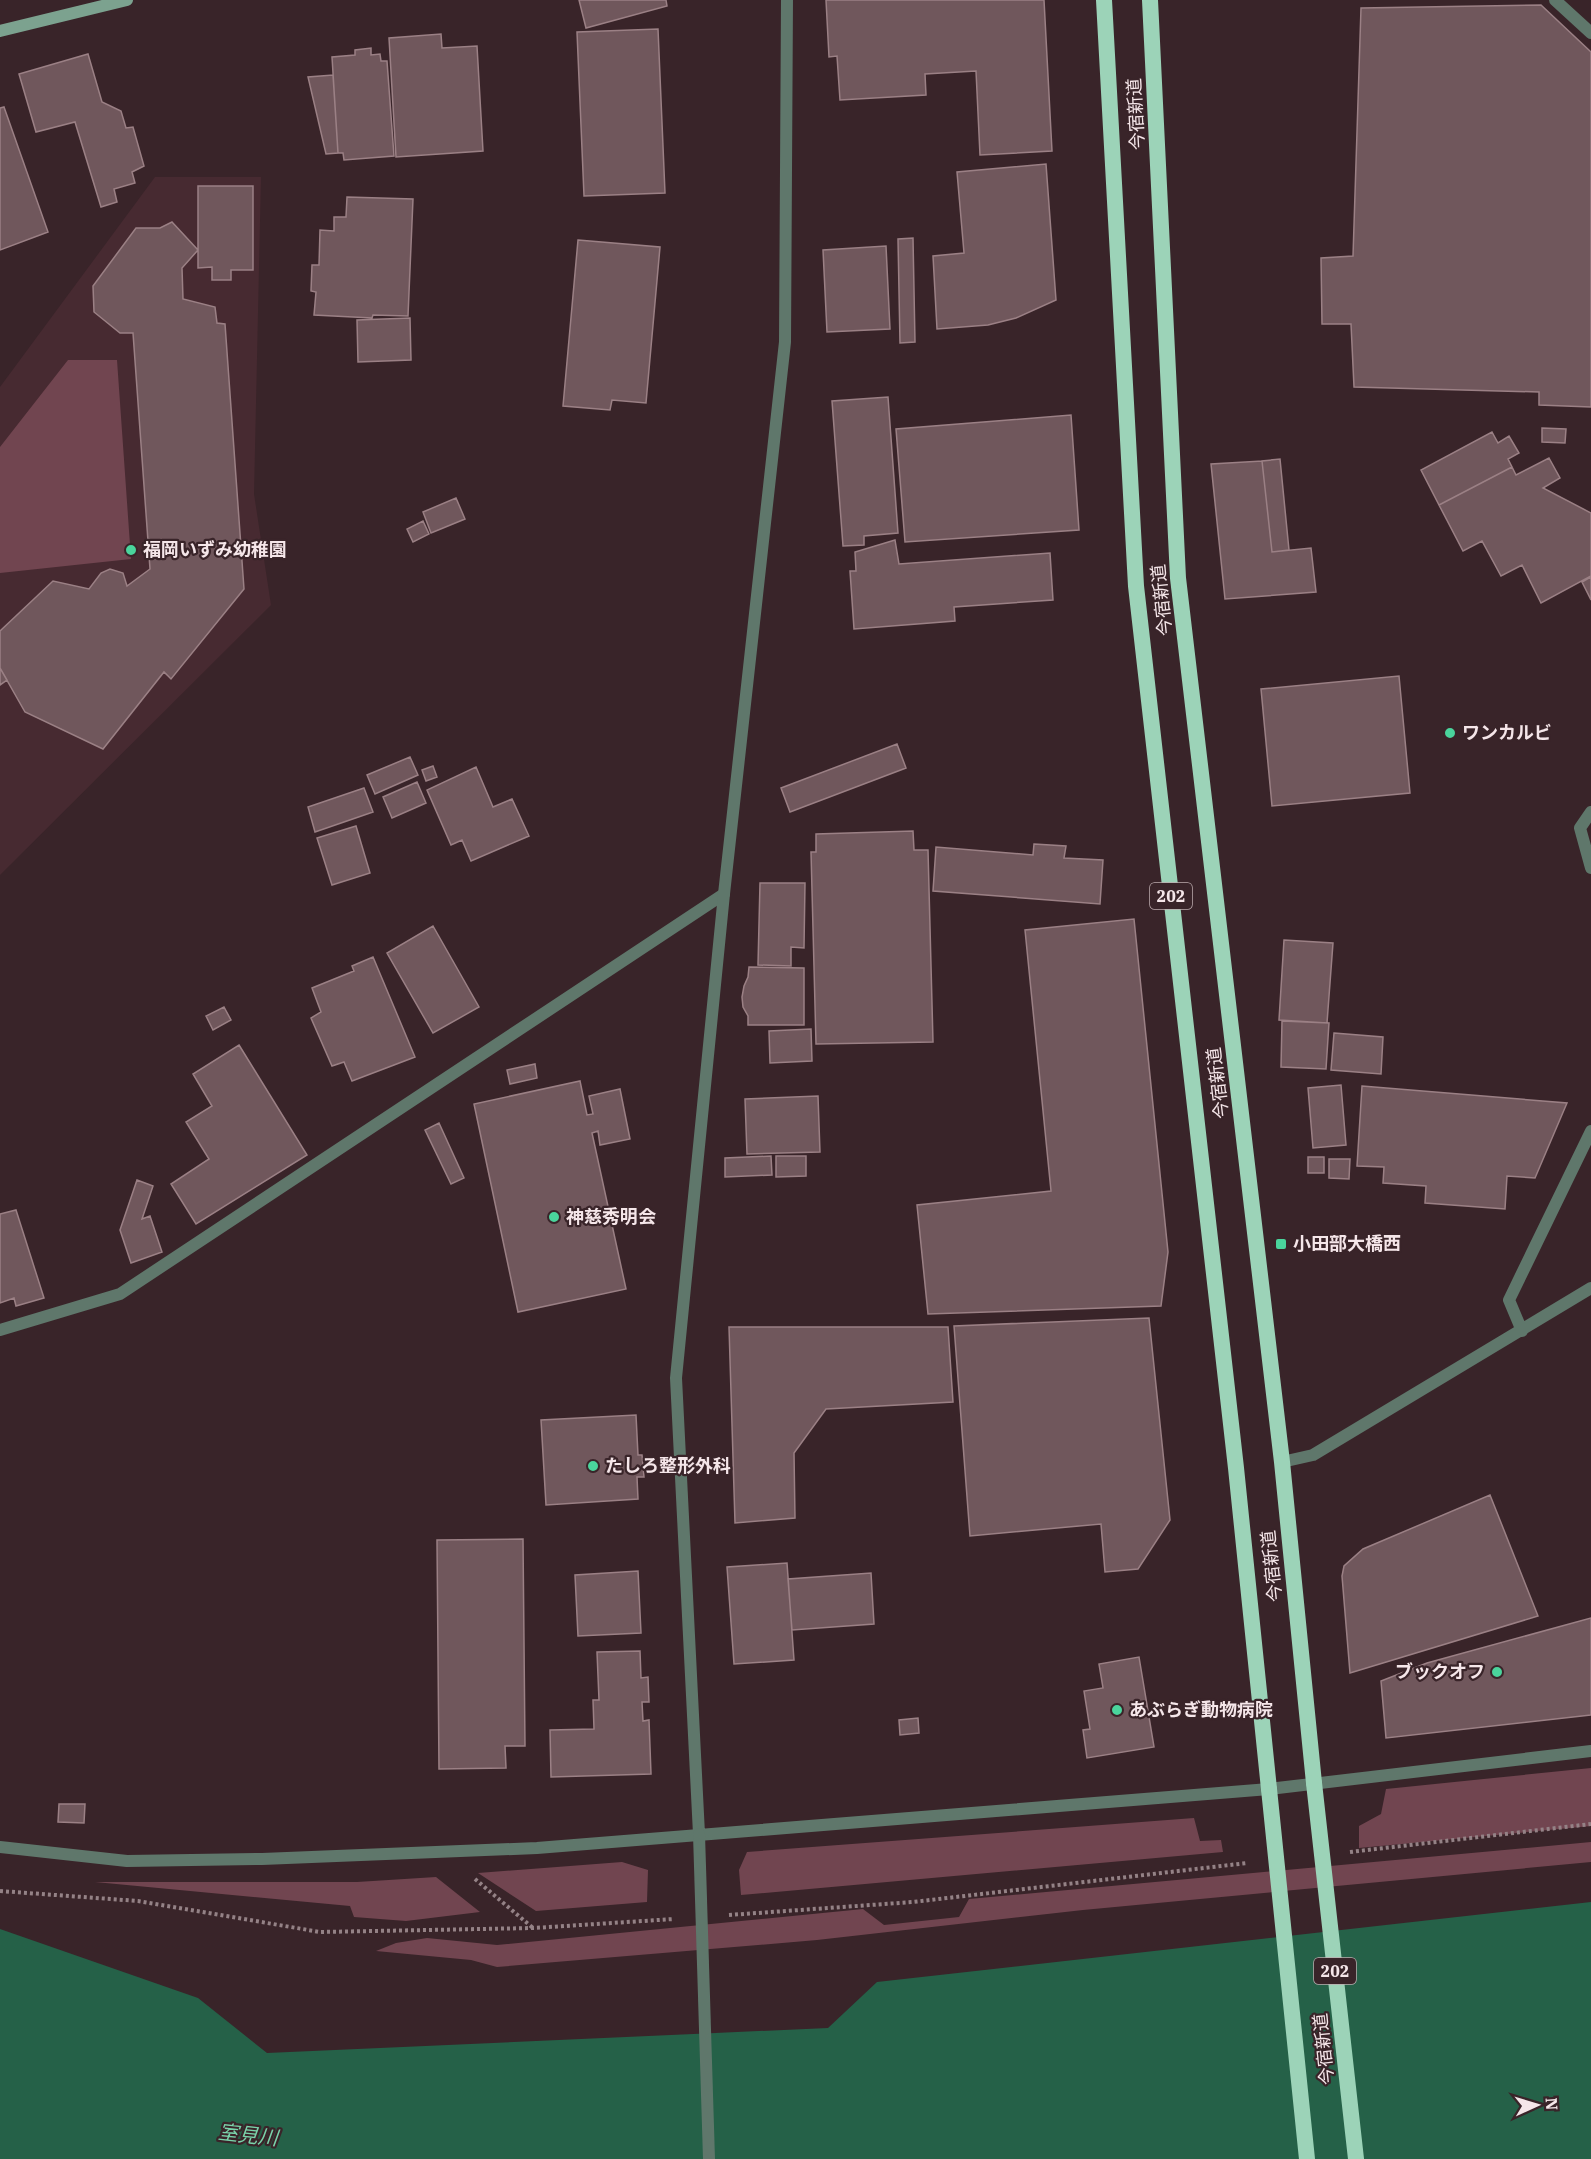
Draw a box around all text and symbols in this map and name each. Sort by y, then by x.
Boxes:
street label: 今宿新道 [1122,77,1149,151]
place label: 福岡いずみ幼稚園 [143,538,287,561]
marker: 福岡いずみ幼稚園 [124,543,138,557]
street label: 今宿新道 [1146,563,1177,637]
place label: ワンカルビ [1462,721,1552,744]
marker: ワンカルビ [1443,726,1457,740]
road number: 202 [1150,883,1192,909]
street label: 今宿新道 [1202,1046,1233,1120]
place label: 神慈秀明会 [566,1205,656,1228]
marker: 神慈秀明会 [547,1210,561,1224]
place label: 小田部大橋西 [1293,1232,1401,1255]
marker: 小田部大橋西 [1274,1237,1288,1251]
place label: たしろ整形外科 [605,1454,731,1477]
marker: たしろ整形外科 [586,1459,600,1473]
street label: 今宿新道 [1256,1529,1287,1603]
place label: ブックオフ [1395,1660,1485,1683]
marker: ブックオフ [1490,1665,1504,1679]
place label: あぶらぎ動物病院 [1129,1698,1273,1721]
marker: あぶらぎ動物病院 [1110,1703,1124,1717]
road number: 202 [1314,1958,1356,1984]
street label: 今宿新道 [1308,2012,1339,2086]
north arrow [1507,2075,1567,2135]
text: N [1542,2097,1562,2111]
water label: 室見川 [217,2118,281,2151]

